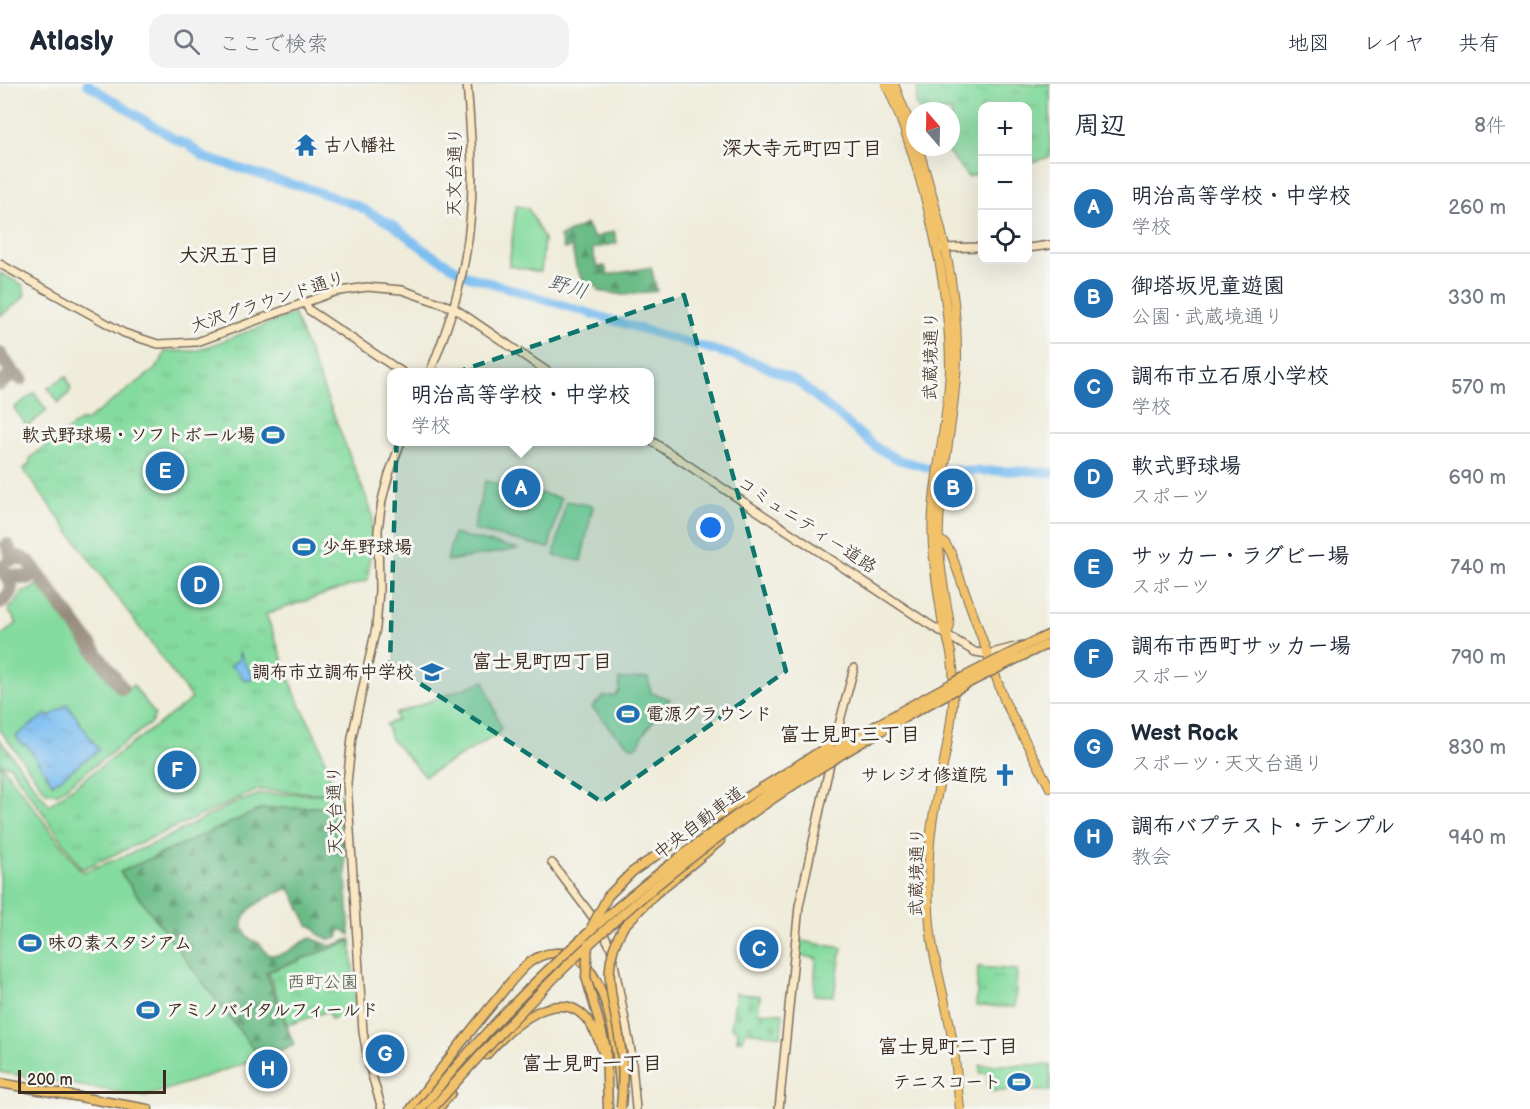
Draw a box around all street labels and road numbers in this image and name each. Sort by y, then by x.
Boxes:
street label: 天文台通り [444,127,466,217]
street label: 大沢グラウンド通り [188,267,348,337]
street label: 武蔵境通り [920,311,942,401]
street label: コミュニティー道路 [733,472,881,578]
street label: 天文台通り [324,765,346,855]
street label: 中央自動車道 [650,782,748,864]
street label: 武蔵境通り [906,827,928,917]

